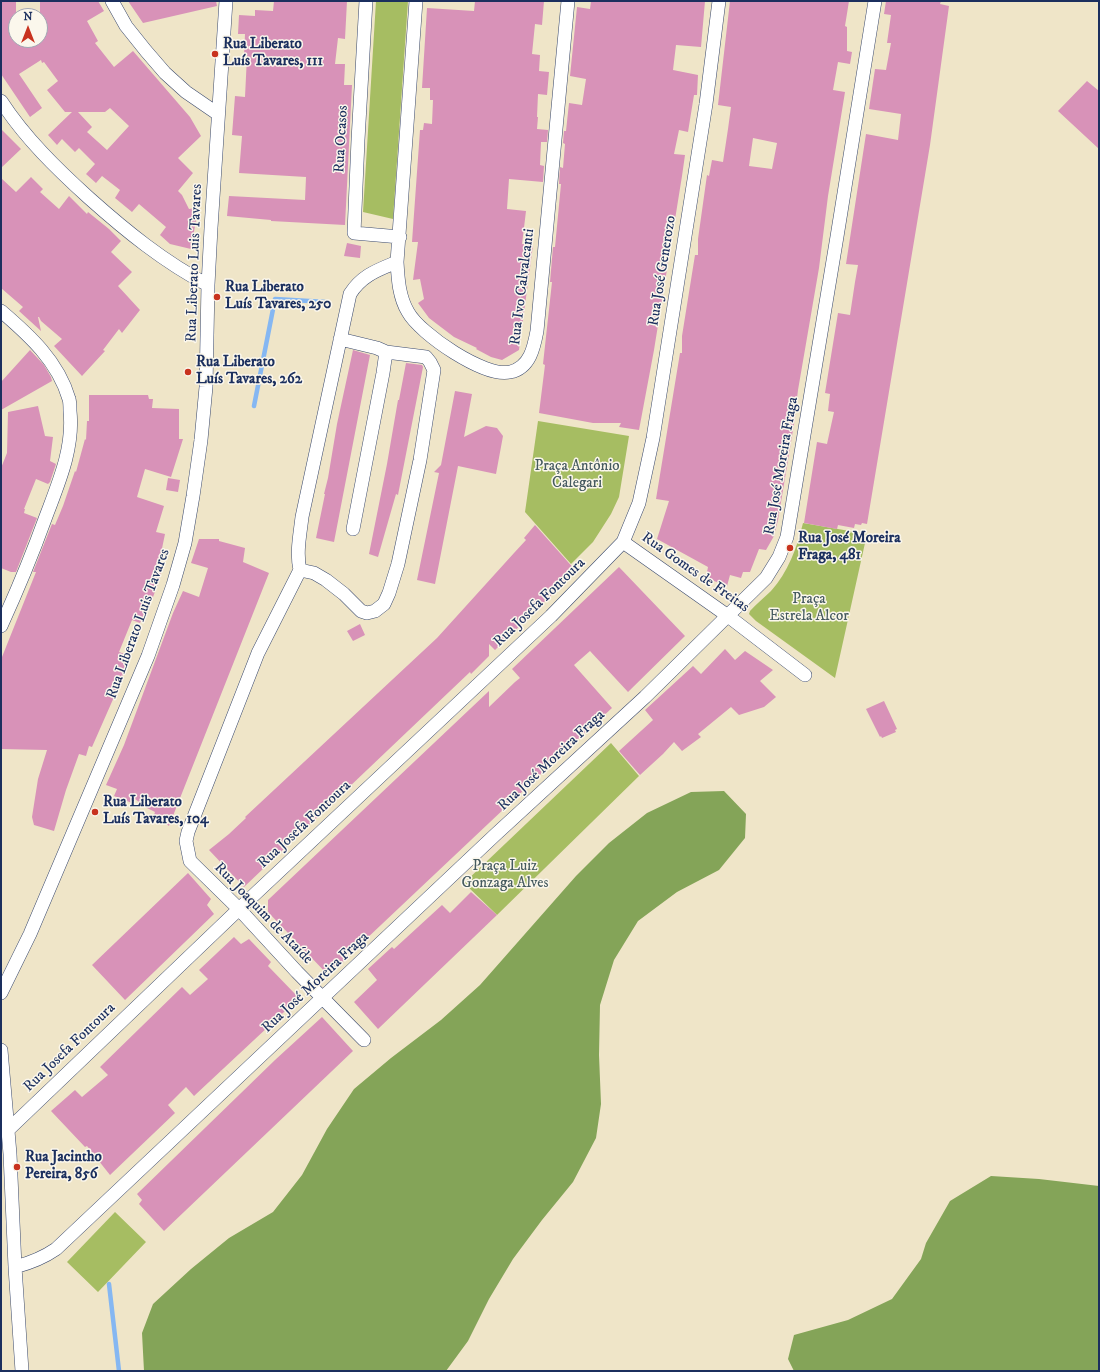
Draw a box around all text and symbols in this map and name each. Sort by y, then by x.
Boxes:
north arrow [8,8,48,48]
text: N [23,10,33,24]
place label: Rua Liberato Luís Tavares, 111 [223,36,323,71]
marker: Rua Liberato Luís Tavares, 111 [210,49,220,59]
street label: Rua Ocasos [331,105,353,173]
street label: Rua Liberato Luis Tavares [183,184,207,342]
street label: Rua José Generozo [645,214,681,328]
street label: Rua Ivo Calvalcanti [507,228,539,346]
place label: Rua Liberato Luís Tavares, 250 [225,279,331,314]
marker: Rua Liberato Luís Tavares, 250 [212,292,222,302]
place label: Rua Liberato Luís Tavares, 262 [196,354,302,389]
marker: Rua Liberato Luís Tavares, 262 [183,367,193,377]
street label: Rua José Moreira Fraga [761,396,803,536]
park label: Praça Antônio Calegari [534,458,620,493]
street label: Rua Gomes de Freitas [638,529,752,617]
place label: Rua José Moreira Fraga, 481 [798,530,901,565]
marker: Rua José Moreira Fraga, 481 [785,543,795,553]
street label: Rua Liberato Luis Tavares [103,547,175,701]
street label: Rua Josefa Fontoura [490,555,590,651]
park label: Praça Estrela Alcor [769,591,849,626]
street label: Rua José Moreira Fraga [495,707,609,815]
street label: Rua Josefa Fontoura [255,777,355,873]
place label: Rua Liberato Luís Tavares, 104 [103,794,209,829]
marker: Rua Liberato Luís Tavares, 104 [90,807,100,817]
park label: Praça Luiz Gonzaga Alves [461,858,549,893]
street label: Rua Joaquim de Ataíde [210,859,316,969]
street label: Rua José Moreira Fraga [259,929,373,1037]
street label: Rua Josefa Fontoura [20,1000,120,1096]
place label: Rua Jacintho Pereira, 856 [25,1149,102,1184]
marker: Rua Jacintho Pereira, 856 [12,1162,22,1172]

